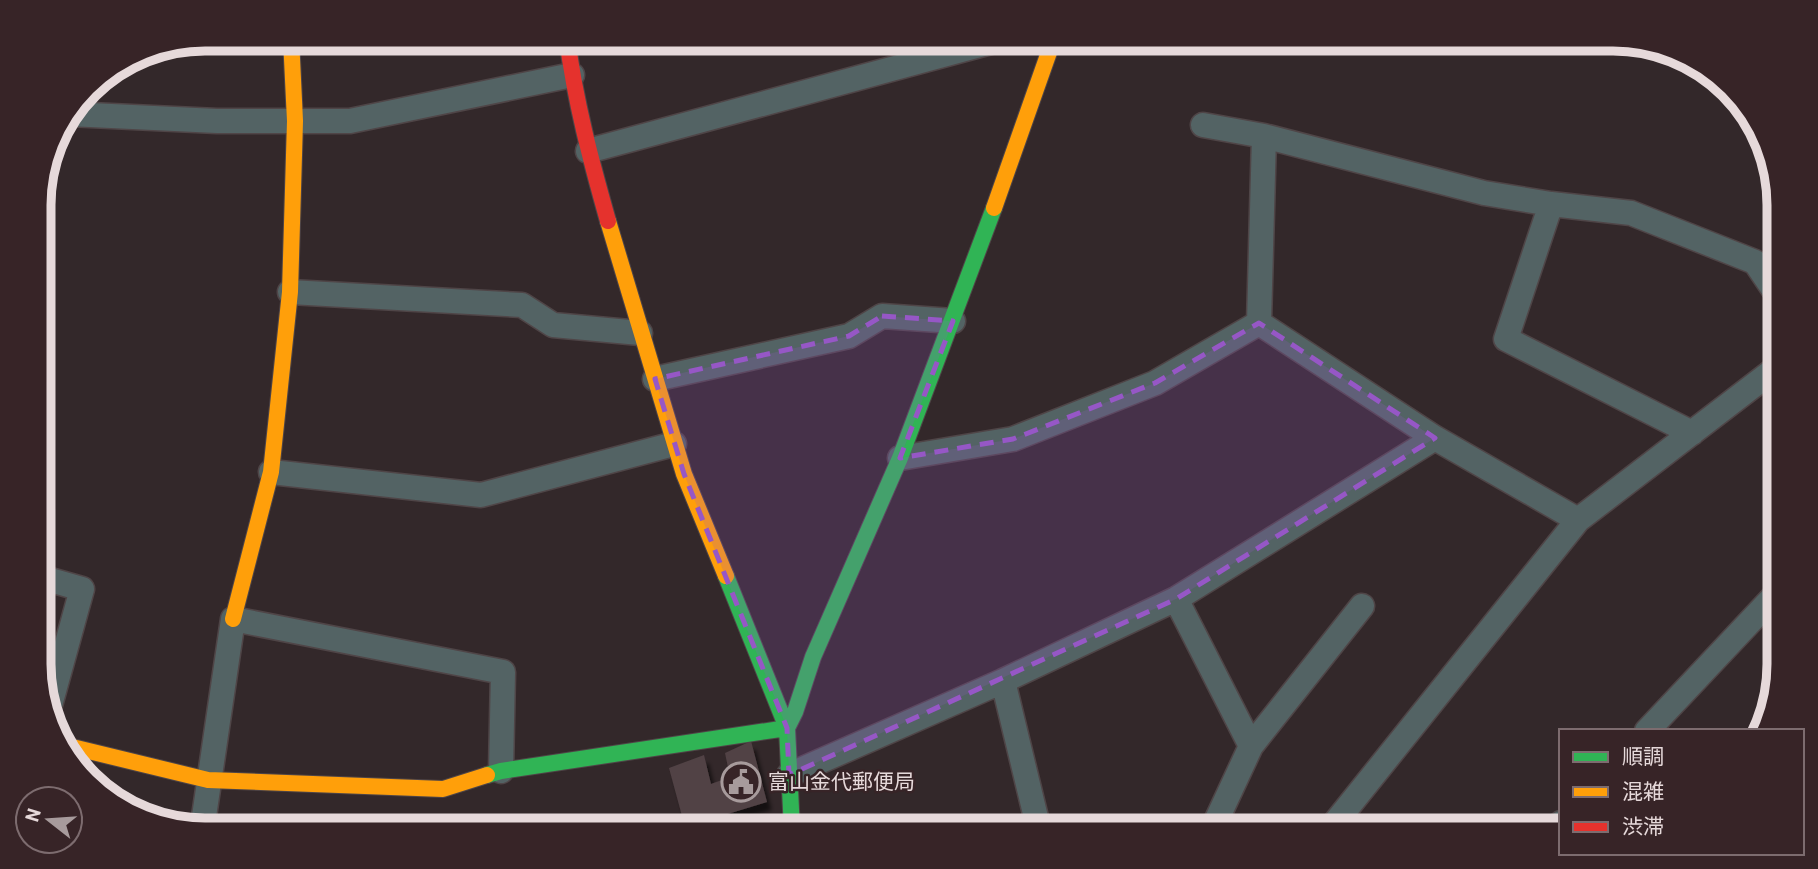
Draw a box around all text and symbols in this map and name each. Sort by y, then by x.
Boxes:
legend [1559,729,1804,855]
text: 順調 [1622,743,1664,768]
public building icon: 富山金代郵便局 [720,761,762,803]
place label: 富山金代郵便局 [768,768,915,793]
text: 混雑 [1622,778,1664,803]
north arrow [14,785,84,855]
text: N [19,805,45,824]
text: 渋滞 [1622,813,1664,838]

